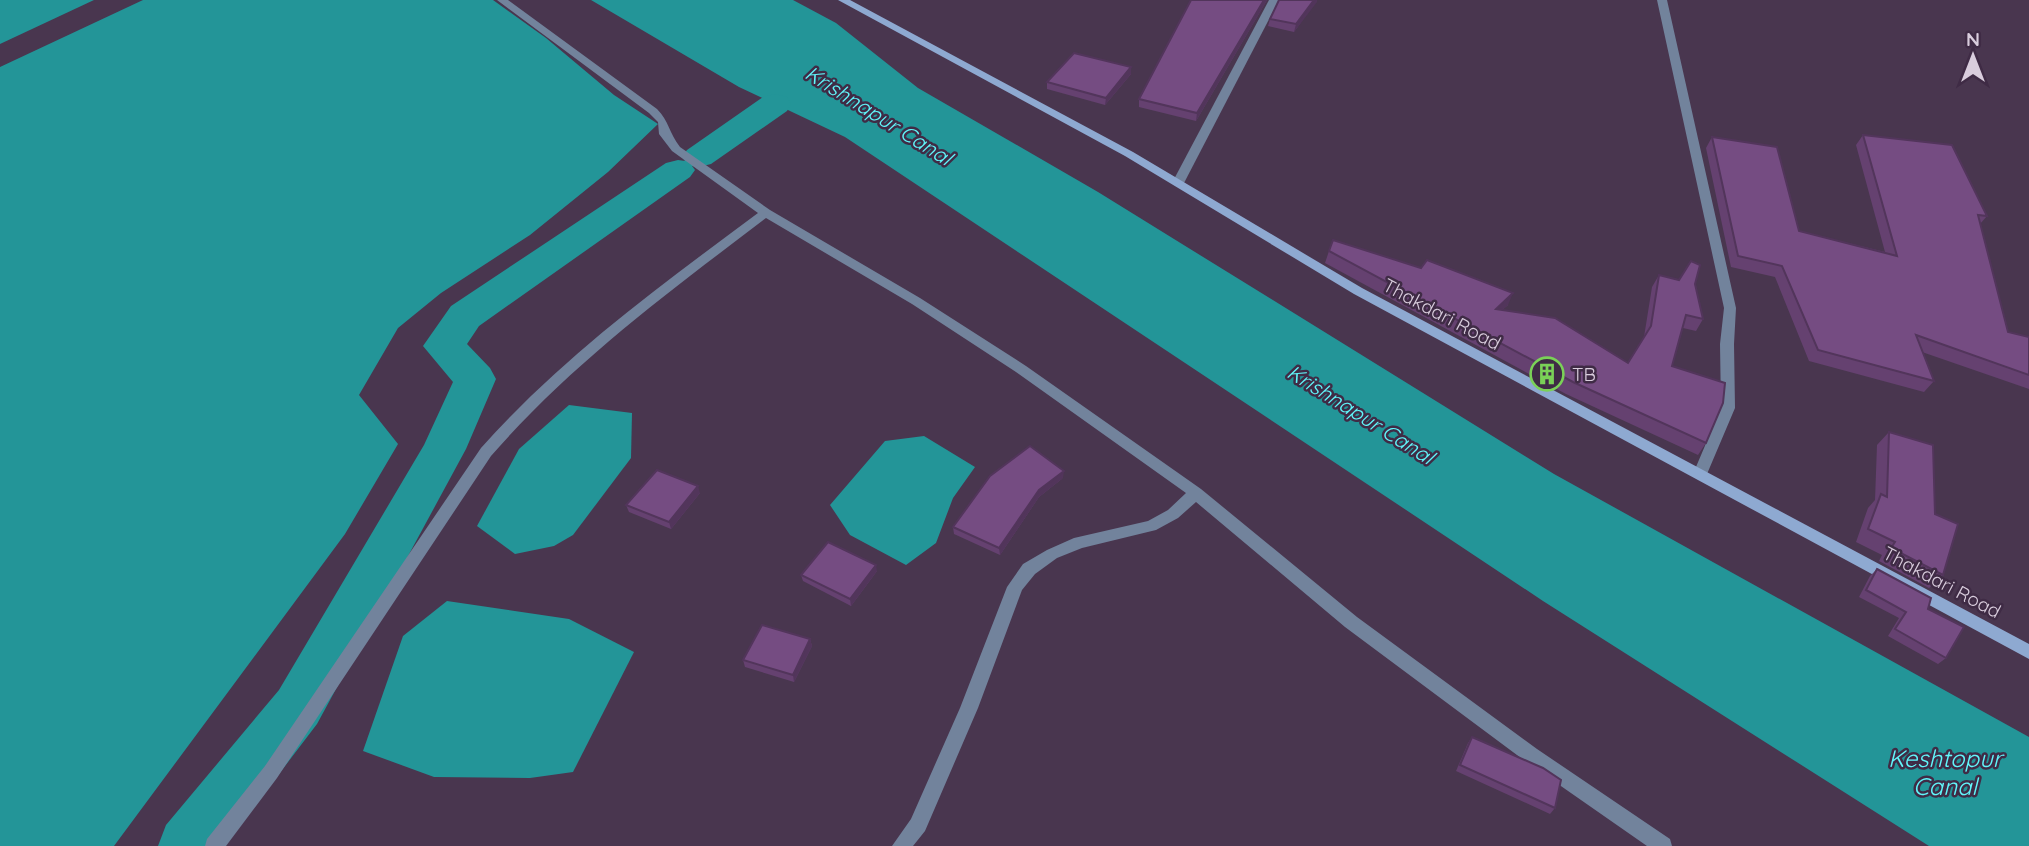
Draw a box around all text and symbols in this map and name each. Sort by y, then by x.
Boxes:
north arrow [1938,21,2008,91]
text: N [1966,27,1980,51]
water label: Krishnapur Canal [801,59,959,172]
street label: Thakdari Road [1379,273,1505,355]
building icon: TB [1528,355,1566,393]
water label: Krishnapur Canal [1283,358,1441,471]
place label: TB [1572,362,1596,386]
street label: Thakdari Road [1879,541,2005,623]
water label: Keshtopur Canal [1888,743,2005,801]

